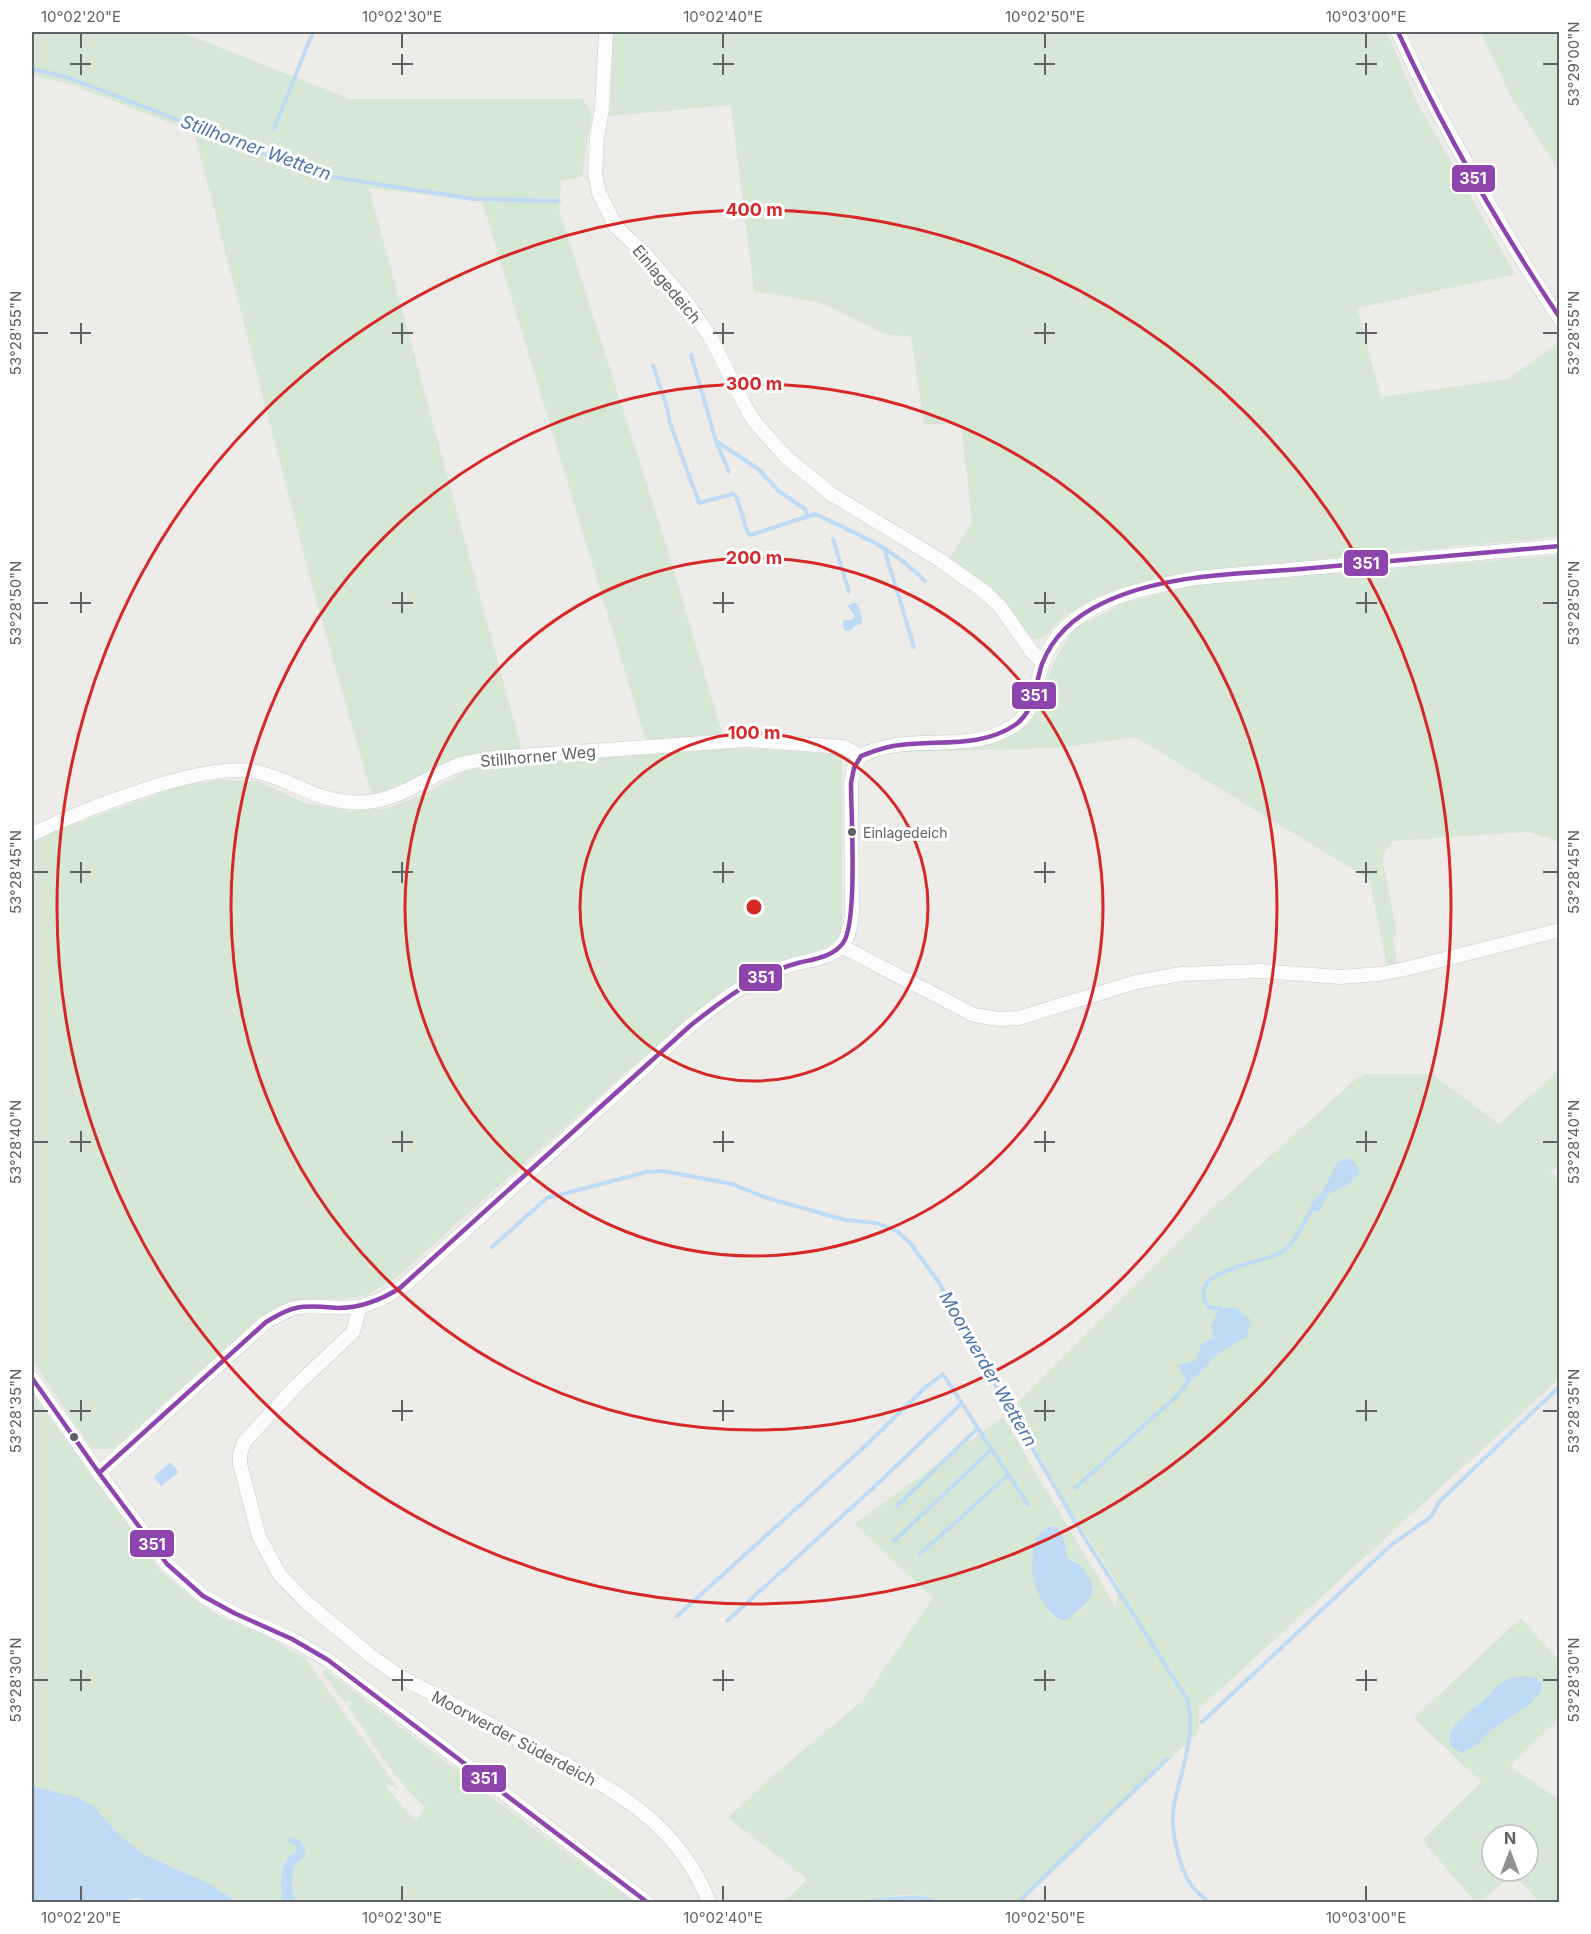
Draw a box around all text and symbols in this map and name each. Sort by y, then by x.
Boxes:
text: 10°02'20"E [41,7,121,26]
text: 10°02'30"E [362,7,442,26]
text: 10°02'40"E [683,7,763,26]
text: 10°02'50"E [1005,7,1085,26]
text: 10°03'00"E [1326,7,1406,26]
text: 53°29'00"N [1564,21,1583,107]
water label: Stillhorner Wettern [178,111,334,184]
line badge: 351 [1451,164,1496,193]
text: 351 [1459,168,1487,188]
text: 400 m [725,199,783,220]
street label: Einlagedeich [628,241,706,327]
text: 53°28'55"N [6,291,25,375]
text: 53°28'55"N [1564,291,1583,375]
text: 300 m [726,373,782,394]
text: 200 m [726,547,782,568]
line badge: 351 [1343,549,1389,577]
text: 351 [1352,553,1380,573]
text: 53°28'50"N [6,561,25,645]
text: 53°28'50"N [1564,561,1583,645]
line badge: 351 [1011,681,1057,710]
text: 351 [1020,685,1048,705]
text: 100 m [728,722,780,743]
street label: Stillhorner Weg [479,741,597,771]
place label: Einlagedeich [863,824,947,841]
marker: Einlagedeich [846,826,858,838]
text: 53°28'45"N [6,830,25,914]
text: 53°28'45"N [1564,830,1583,914]
centre of rings [744,897,764,917]
line badge: 351 [738,963,783,992]
text: 351 [747,967,775,987]
text: 53°28'40"N [6,1100,25,1184]
text: 53°28'40"N [1564,1100,1583,1184]
water label: Moorwerder Wettern [935,1287,1041,1450]
text: 53°28'35"N [6,1369,25,1453]
text: 53°28'35"N [1564,1369,1583,1453]
unlabelled marker [68,1431,80,1443]
line badge: 351 [129,1529,175,1558]
text: 351 [138,1534,166,1554]
text: 53°28'30"N [6,1638,25,1722]
text: 53°28'30"N [1564,1638,1583,1722]
street label: Moorwerder Süderdeich [428,1686,600,1790]
line badge: 351 [461,1764,507,1793]
text: 351 [470,1768,498,1788]
north arrow [1480,1823,1540,1883]
text: N [1504,1828,1516,1848]
text: 10°02'20"E [41,1908,121,1927]
text: 10°02'30"E [362,1908,442,1927]
text: 10°02'40"E [683,1908,763,1927]
text: 10°02'50"E [1005,1908,1085,1927]
text: 10°03'00"E [1326,1908,1406,1927]

